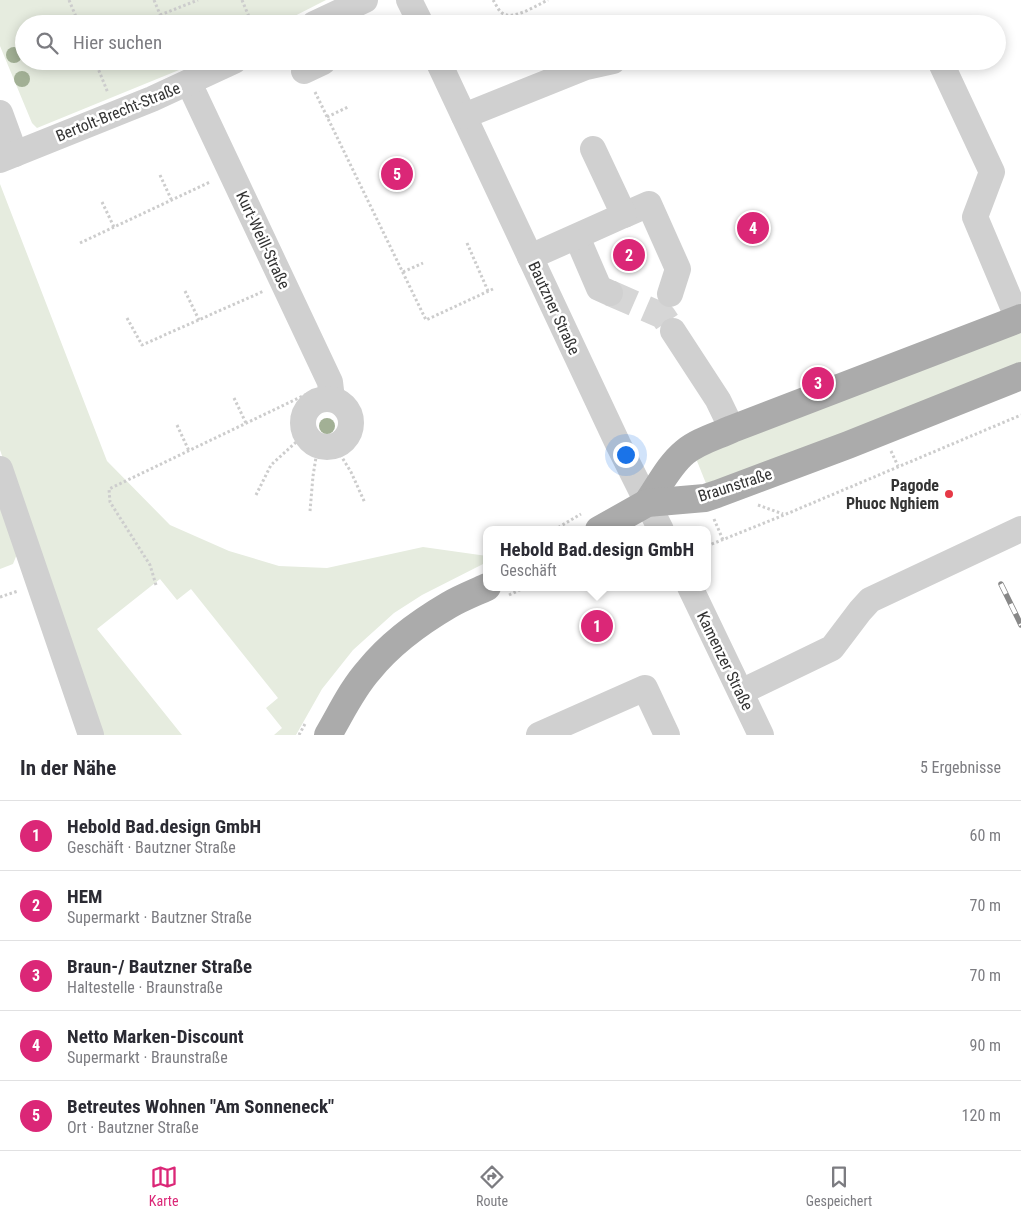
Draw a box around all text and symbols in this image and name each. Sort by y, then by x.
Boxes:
search box [15,15,1006,70]
icon: search [33,29,61,57]
text: Hier suchen [73,31,162,54]
street label: Bertolt-Brecht-Straße [53,78,183,146]
pin: 5 [381,155,413,193]
street label: Kurt-Weill-Straße [232,188,294,292]
pin: 4 [737,209,769,247]
pin: 2 [613,236,645,274]
street label: Bautzner Straße [524,258,584,358]
pin: 3 [802,364,834,402]
your location [613,442,639,468]
street label: Braunstraße [696,464,774,506]
place label: Pagode Phuoc Nghiem [846,476,939,513]
marker: Pagode Phuoc Nghiem [943,488,955,500]
popup [483,526,711,591]
text: Hebold Bad.design GmbH [500,538,694,561]
text: Geschäft [500,561,557,580]
pin: 1 [581,607,613,645]
street label: Kamenzer Straße [693,608,757,714]
text: In der Nähe [20,756,116,780]
text: 5 Ergebnisse [920,758,1001,777]
text: Hebold Bad.design GmbH [67,815,261,838]
text: 1 [32,826,40,845]
text: 60 m [969,826,1001,845]
text: Geschäft · Bautzner Straße [67,838,236,857]
text: HEM [67,885,102,908]
text: 2 [32,896,40,915]
text: 70 m [969,896,1001,915]
text: Supermarkt · Bautzner Straße [67,908,252,927]
text: Braun-/ Bautzner Straße [67,955,252,978]
text: 3 [32,966,40,985]
text: 70 m [969,966,1001,985]
text: Haltestelle · Braunstraße [67,978,223,997]
text: Netto Marken-Discount [67,1025,244,1048]
text: 4 [32,1036,40,1055]
text: 90 m [969,1036,1001,1055]
text: Supermarkt · Braunstraße [67,1048,228,1067]
text: Betreutes Wohnen "Am Sonneneck" [67,1095,334,1118]
text: 5 [32,1106,40,1125]
text: 120 m [962,1106,1001,1125]
text: Ort · Bautzner Straße [67,1118,199,1137]
tab: Karte [149,1163,178,1209]
tab: Route [476,1163,508,1209]
tab: Gespeichert [806,1163,872,1209]

